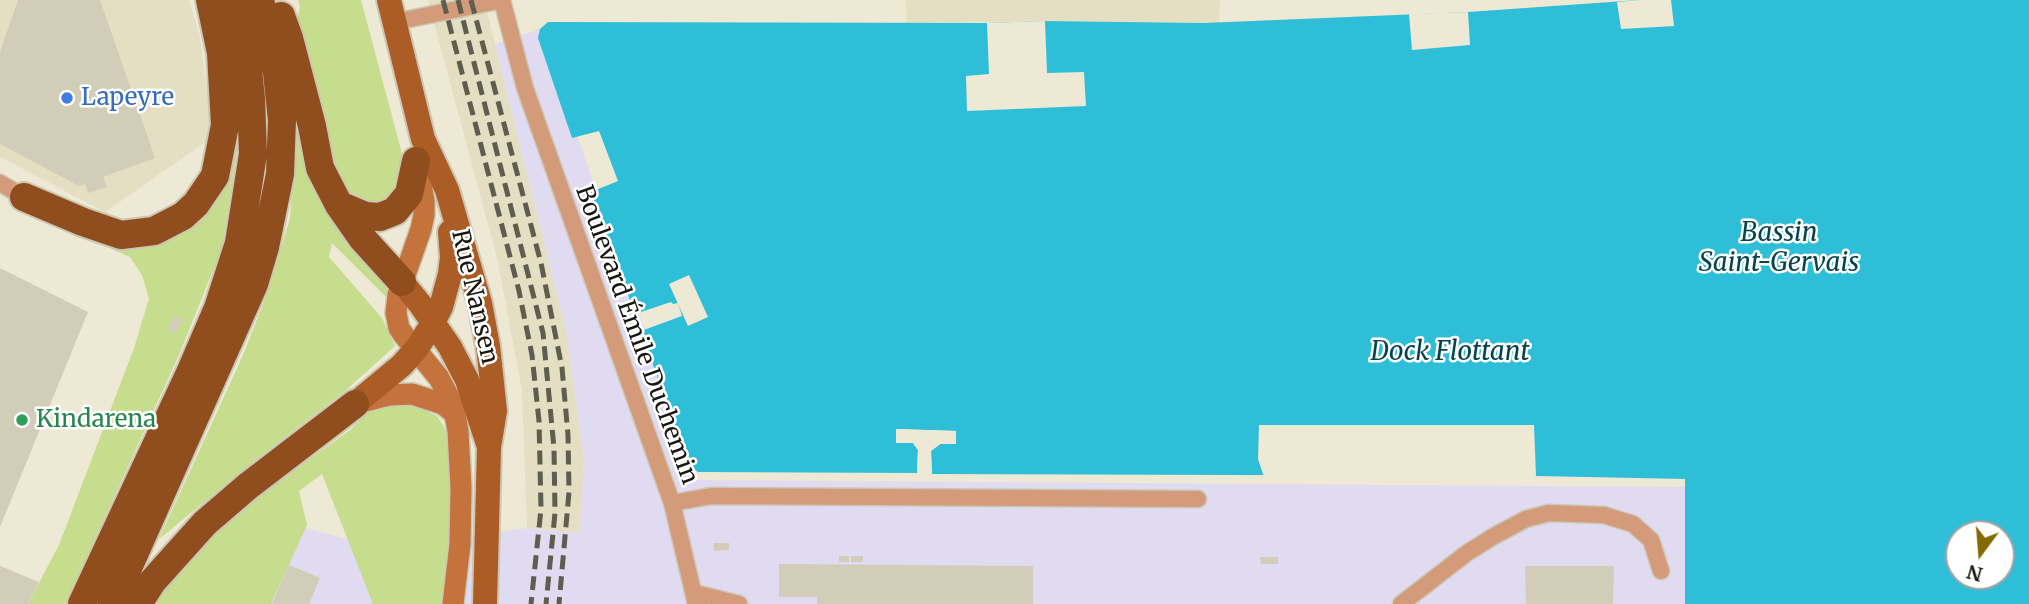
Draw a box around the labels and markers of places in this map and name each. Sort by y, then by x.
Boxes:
place label: Lapeyre [81,84,174,112]
marker: Lapeyre [59,90,75,106]
place label: Kindarena [36,406,156,434]
marker: Kindarena [14,412,30,428]

